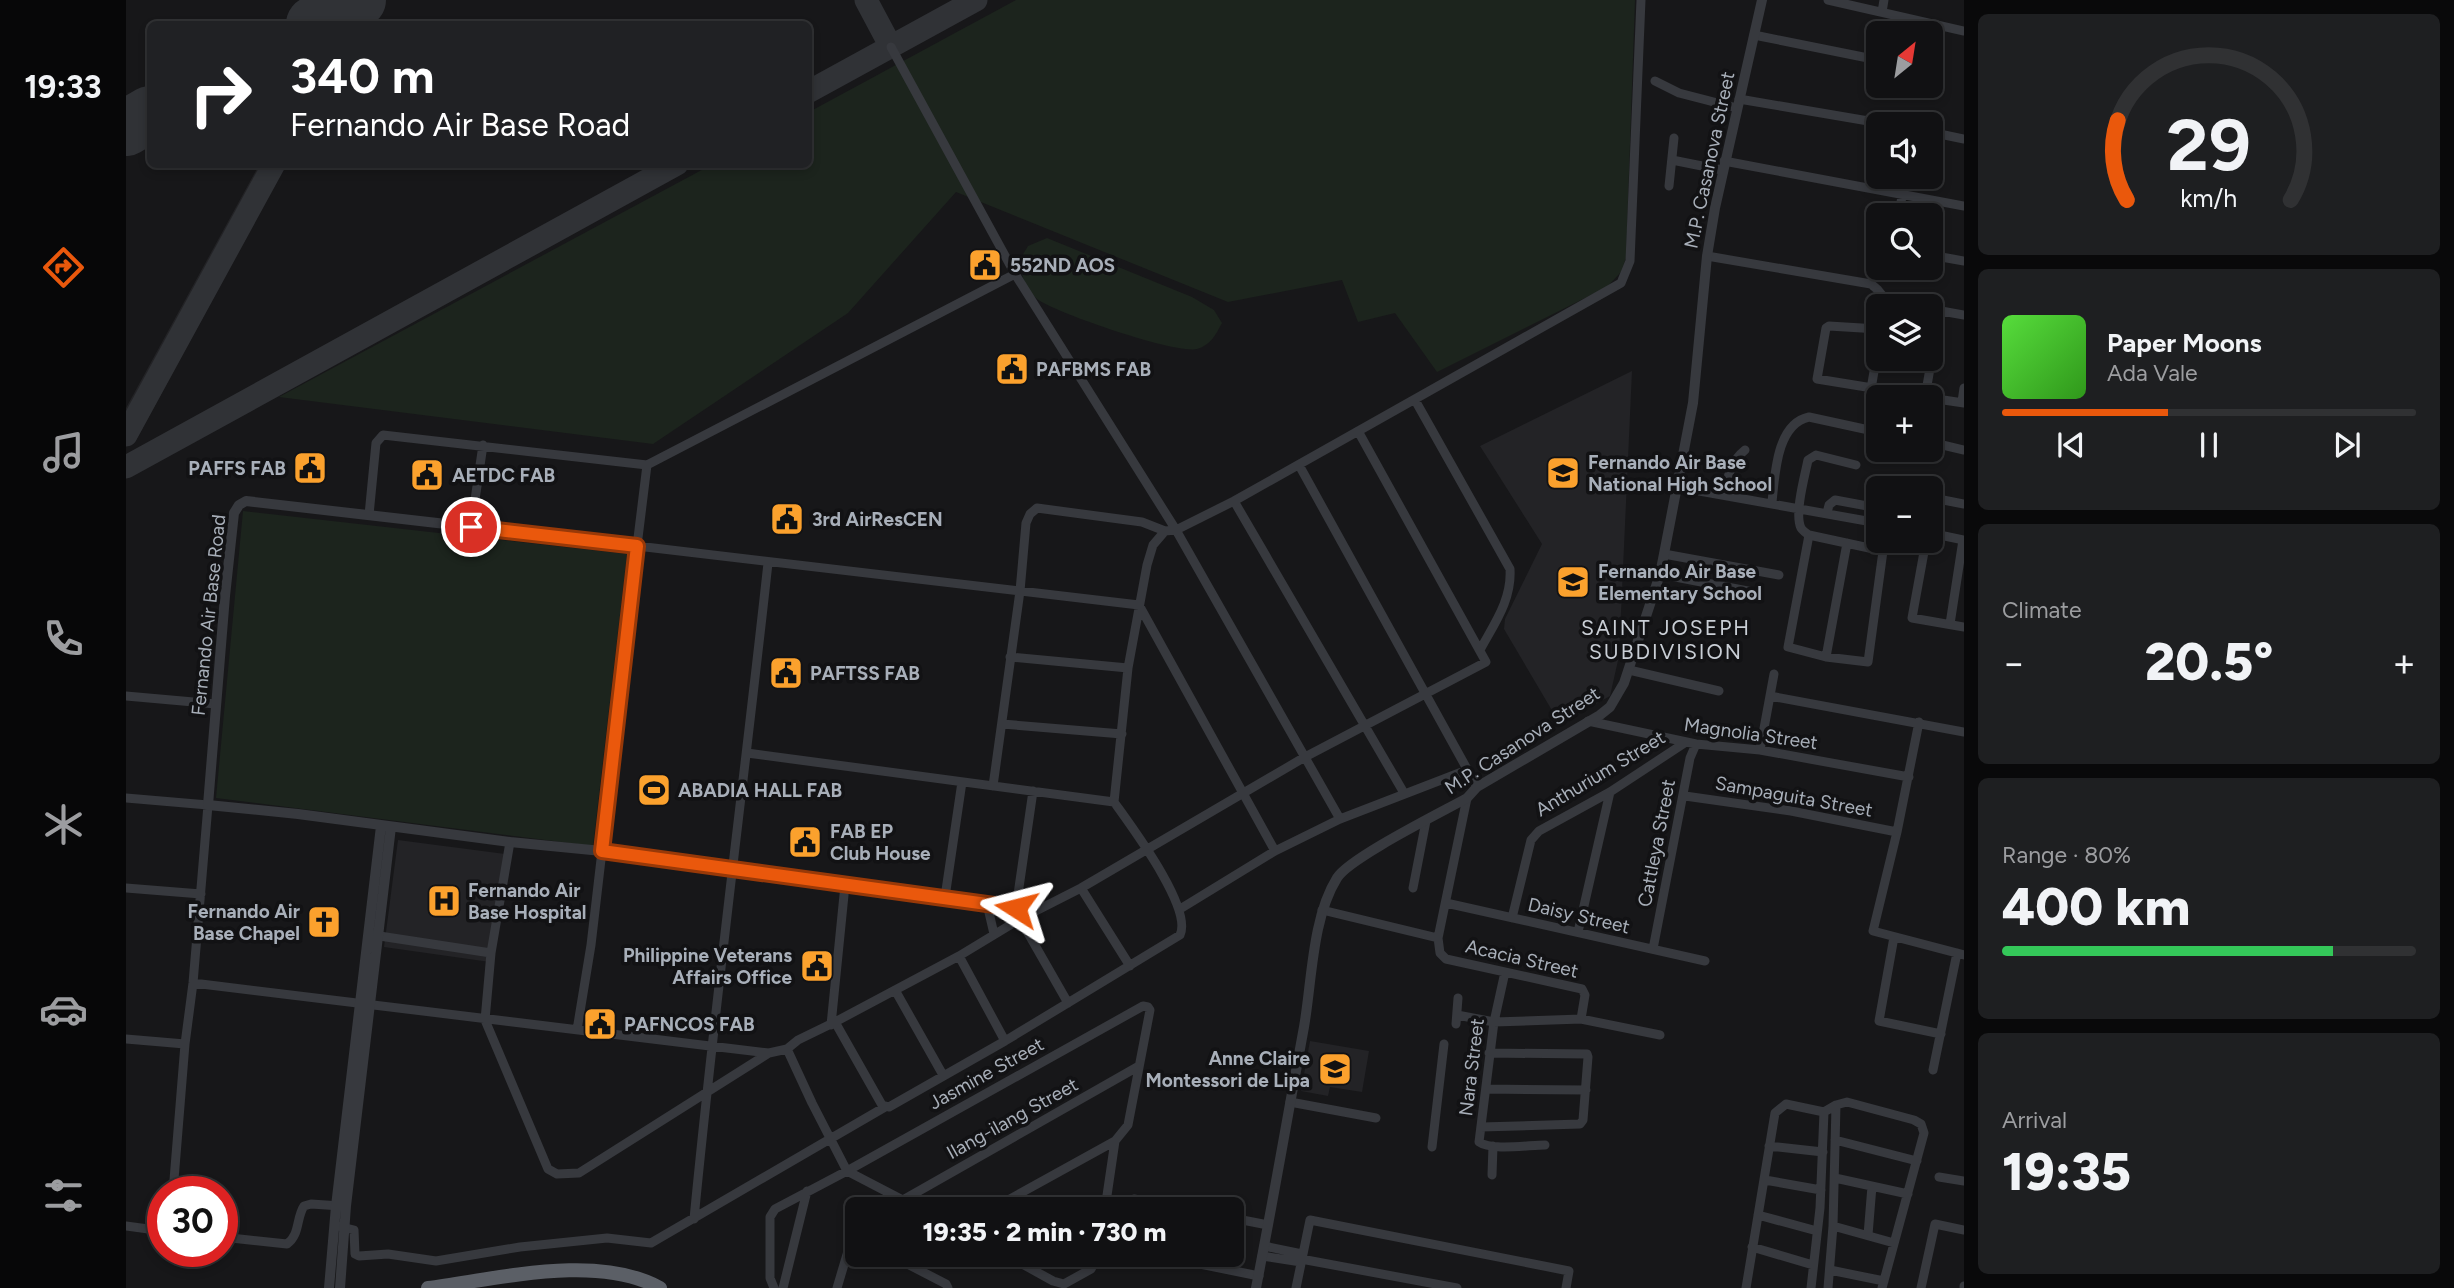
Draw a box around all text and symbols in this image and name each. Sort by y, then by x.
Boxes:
north arrow [1866,21,1942,98]
map controls [1866,21,1943,553]
text: 340 m [290,46,434,105]
icon: right [175,49,266,140]
text: 19:33 [24,68,102,106]
street label: M.P. Casanova Street [1680,70,1739,251]
text: 29 [2167,102,2251,189]
text: Fernando Air Base Road [290,106,630,144]
button: sound [1866,112,1943,189]
text: km/h [2180,183,2238,213]
button: search [1866,203,1943,280]
icon: directions [39,243,88,292]
public building icon: 552ND AOS [966,246,1004,284]
place label: 552ND AOS [1010,254,1115,277]
button: layers [1866,294,1943,371]
text: Paper Moons [2107,327,2262,359]
public building icon: PAFBMS FAB [993,350,1031,388]
place label: PAFBMS FAB [1036,358,1151,381]
text: Ada Vale [2107,359,2198,387]
button: + [1866,385,1943,462]
icon: previous [2052,426,2090,464]
icon: pause [2190,426,2228,464]
icon: next [2328,426,2366,464]
icon: music [39,428,88,477]
public building icon: PAFFS FAB [291,449,329,487]
place label: Fernando Air Base National High School [1588,451,1772,496]
school or university icon: Fernando Air Base National High School [1544,454,1582,492]
public building icon: AETDC FAB [408,456,446,494]
place label: PAFFS FAB [188,457,286,480]
place label: AETDC FAB [452,464,555,487]
button: − [1866,476,1943,553]
pin [441,497,501,557]
public building icon: 3rd AirResCEN [768,500,806,538]
icon: arrive [452,508,490,546]
place label: 3rd AirResCEN [812,508,943,531]
street label: Fernando Air Base Road [186,513,230,717]
place label: Fernando Air Base Elementary School [1598,560,1762,605]
school or university icon: Fernando Air Base Elementary School [1554,563,1592,601]
text: Climate [2002,596,2081,624]
icon: phone [39,614,88,663]
district label: SAINT JOSEPH SUBDIVISION [1581,615,1751,664]
text: 20.5° [2145,631,2273,693]
text: − [2002,640,2026,686]
text: + [2392,640,2416,686]
public building icon: PAFTSS FAB [767,654,805,692]
place label: PAFTSS FAB [810,662,920,685]
street label: M.P. Casanova Street [1440,682,1604,799]
street label: Magnolia Street [1683,713,1819,754]
street label: Anthurium Street [1531,726,1669,821]
sports icon: ABADIA HALL FAB [635,771,673,809]
street label: Sampaguita Street [1713,771,1874,822]
street label: Cattleya Street [1633,777,1680,909]
place label: ABADIA HALL FAB [678,779,842,802]
icon: climate [39,800,88,849]
place label: FAB EP Club House [830,820,931,865]
public building icon: FAB EP Club House [786,823,824,861]
text: Range · 80% [2002,841,2131,869]
position arrow [979,871,1053,945]
text: 400 km [2002,876,2190,938]
place label: Fernando Air Base Hospital [468,879,586,924]
hospital icon: Fernando Air Base Hospital [425,882,463,920]
street label: Daisy Street [1526,893,1632,938]
place label: Fernando Air Base Chapel [188,900,300,945]
church icon: Fernando Air Base Chapel [305,903,343,941]
street label: Acacia Street [1463,934,1580,983]
place label: Philippine Veterans Affairs Office [623,944,792,989]
public building icon: Philippine Veterans Affairs Office [798,947,836,985]
icon: car [39,985,88,1034]
public building icon: PAFNCOS FAB [581,1005,619,1043]
place label: PAFNCOS FAB [624,1013,755,1036]
street label: Nara Street [1454,1017,1489,1117]
street label: Jasmine Street [925,1032,1048,1114]
place label: Anne Claire Montessori de Lipa [1145,1047,1310,1092]
school or university icon: Anne Claire Montessori de Lipa [1316,1050,1354,1088]
street label: Ilang-ilang Street [943,1073,1082,1164]
text: Arrival [2002,1106,2067,1134]
text: 19:35 [2002,1141,2131,1203]
icon: filters [39,1171,88,1220]
speed limit sign: 30 [147,1176,238,1267]
text: 19:35 · 2 min · 730 m [922,1216,1167,1248]

